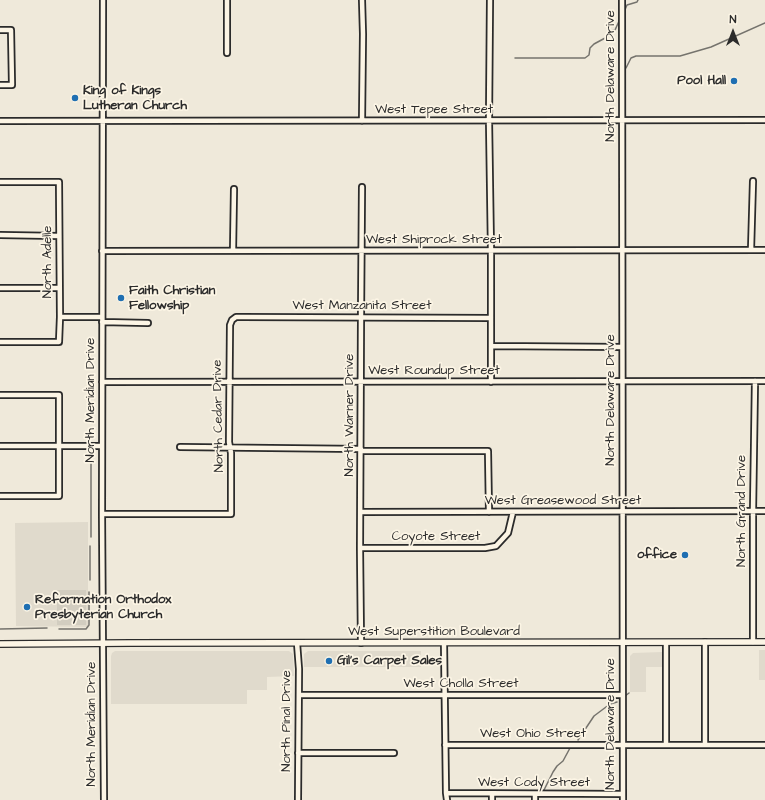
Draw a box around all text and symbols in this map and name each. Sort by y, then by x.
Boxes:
street label: North Delaware Drive [603,10,619,142]
north arrow [713,12,753,52]
text: N [730,12,736,27]
place label: Pool Hall [677,73,726,89]
marker: Pool Hall [729,76,739,86]
place label: King of Kings Lutheran Church [83,83,187,114]
marker: King of Kings Lutheran Church [70,93,80,103]
street label: West Tepee Street [375,102,493,118]
street label: North Adelle [40,226,56,298]
street label: West Shiprock Street [366,232,502,248]
place label: Faith Christian Fellowship [129,283,215,314]
marker: Faith Christian Fellowship [116,293,126,303]
street label: West Manzanita Street [293,298,431,314]
street label: North Delaware Drive [603,334,619,466]
street label: North Meridian Drive [83,338,99,462]
street label: North Warner Drive [342,354,358,476]
street label: North Cedar Drive [210,359,228,473]
street label: West Roundup Street [368,363,500,379]
street label: North Grand Drive [734,455,750,567]
street label: West Greasewood Street [485,493,641,509]
street label: Coyote Street [392,529,480,545]
place label: office [637,547,677,563]
marker: office [680,550,690,560]
place label: Reformation Orthodox Presbyterian Church [35,592,171,623]
marker: Reformation Orthodox Presbyterian Church [22,602,32,612]
street label: West Superstition Boulevard [348,624,520,640]
place label: Gil's Carpet Sales [337,653,442,669]
marker: Gil's Carpet Sales [324,656,334,666]
street label: North Delaware Drive [603,658,619,790]
street label: North Meridian Drive [84,662,100,786]
street label: North Pinal Drive [279,670,295,772]
street label: West Cholla Street [403,676,519,692]
street label: West Ohio Street [480,726,586,742]
street label: West Cody Street [478,775,590,791]

